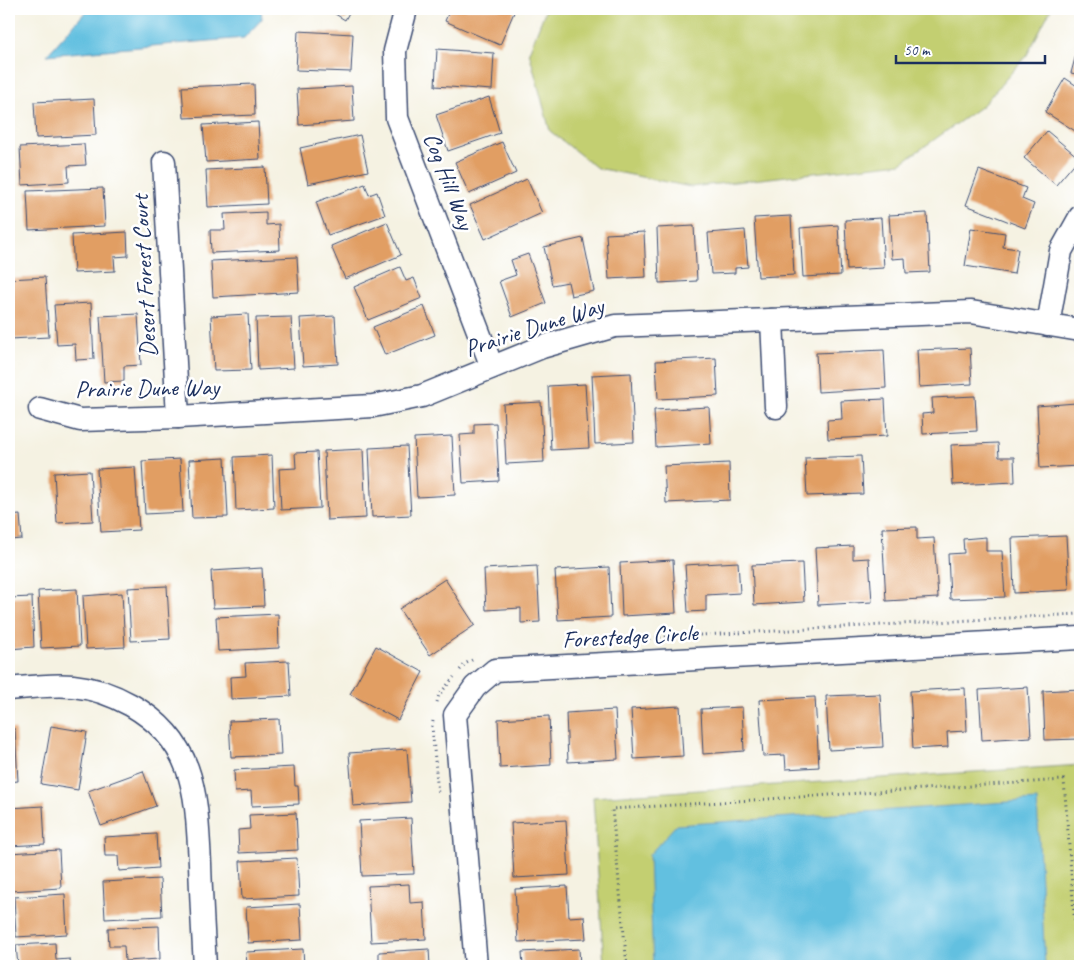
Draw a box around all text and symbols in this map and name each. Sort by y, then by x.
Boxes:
scale bar [896,32,1045,64]
text: 50 m [904,41,931,60]
street label: Cog Hill Way [417,128,482,235]
street label: Desert Forest Court [125,192,163,358]
street label: Prairie Dune Way [461,290,609,364]
street label: Prairie Dune Way [75,372,221,404]
street label: Forestedge Circle [561,617,701,655]

